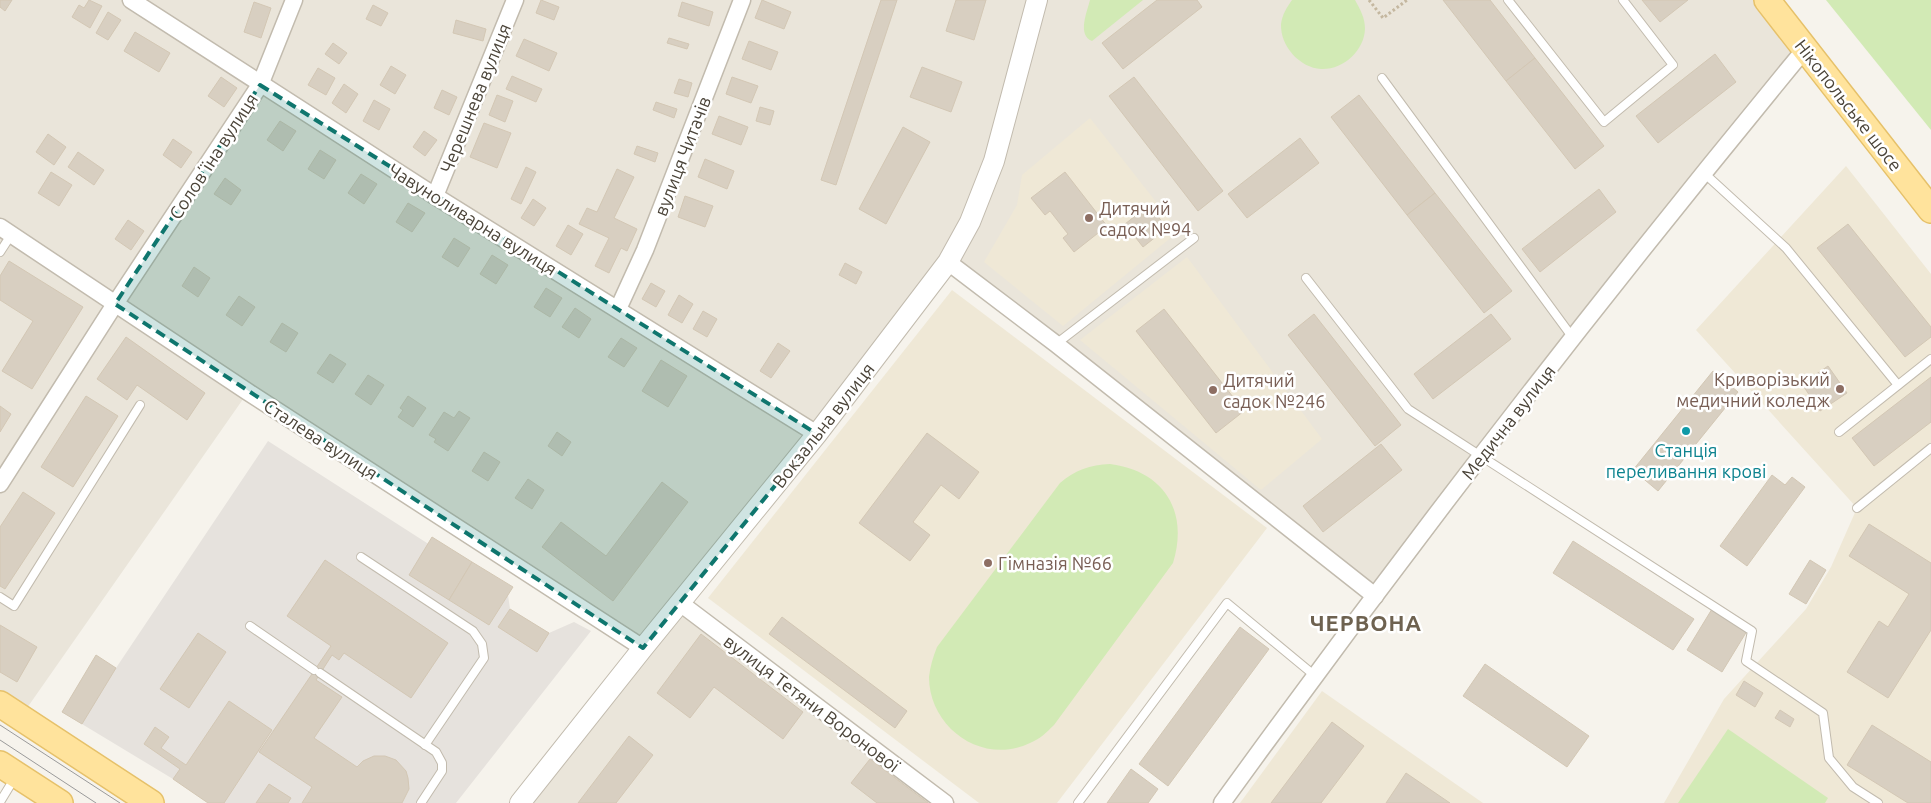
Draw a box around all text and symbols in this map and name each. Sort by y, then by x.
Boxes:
street label: Черешнева вулиця [436,20,514,176]
street label: Нікопольське шосе [1791,35,1907,175]
street label: Соловʼїна вулиця [165,89,261,223]
street label: вулиця Читачів [650,93,714,219]
street label: Чавуноливарна вулиця [385,159,561,279]
place label: Дитячий садок №94 [1099,198,1191,239]
marker: Дитячий садок №94 [1083,212,1095,224]
street label: Вокзальна вулиця [768,359,878,491]
street label: Медична вулиця [1457,361,1559,483]
place label: Криворізький медичний коледж [1676,369,1831,410]
place label: Дитячий садок №246 [1223,370,1325,411]
marker: Криворізький медичний коледж [1834,383,1846,395]
marker: Дитячий садок №246 [1207,384,1219,396]
street label: Сталева вулиця [260,395,382,483]
marker: Станція переливання крові [1680,425,1692,437]
place label: Станція переливання крові [1606,440,1766,481]
place label: Гімназія №66 [998,553,1112,573]
marker: Гімназія №66 [982,557,994,569]
district label: ЧЕРВОНА [1310,610,1422,635]
street label: вулиця Тетяни Воронової [720,630,904,776]

